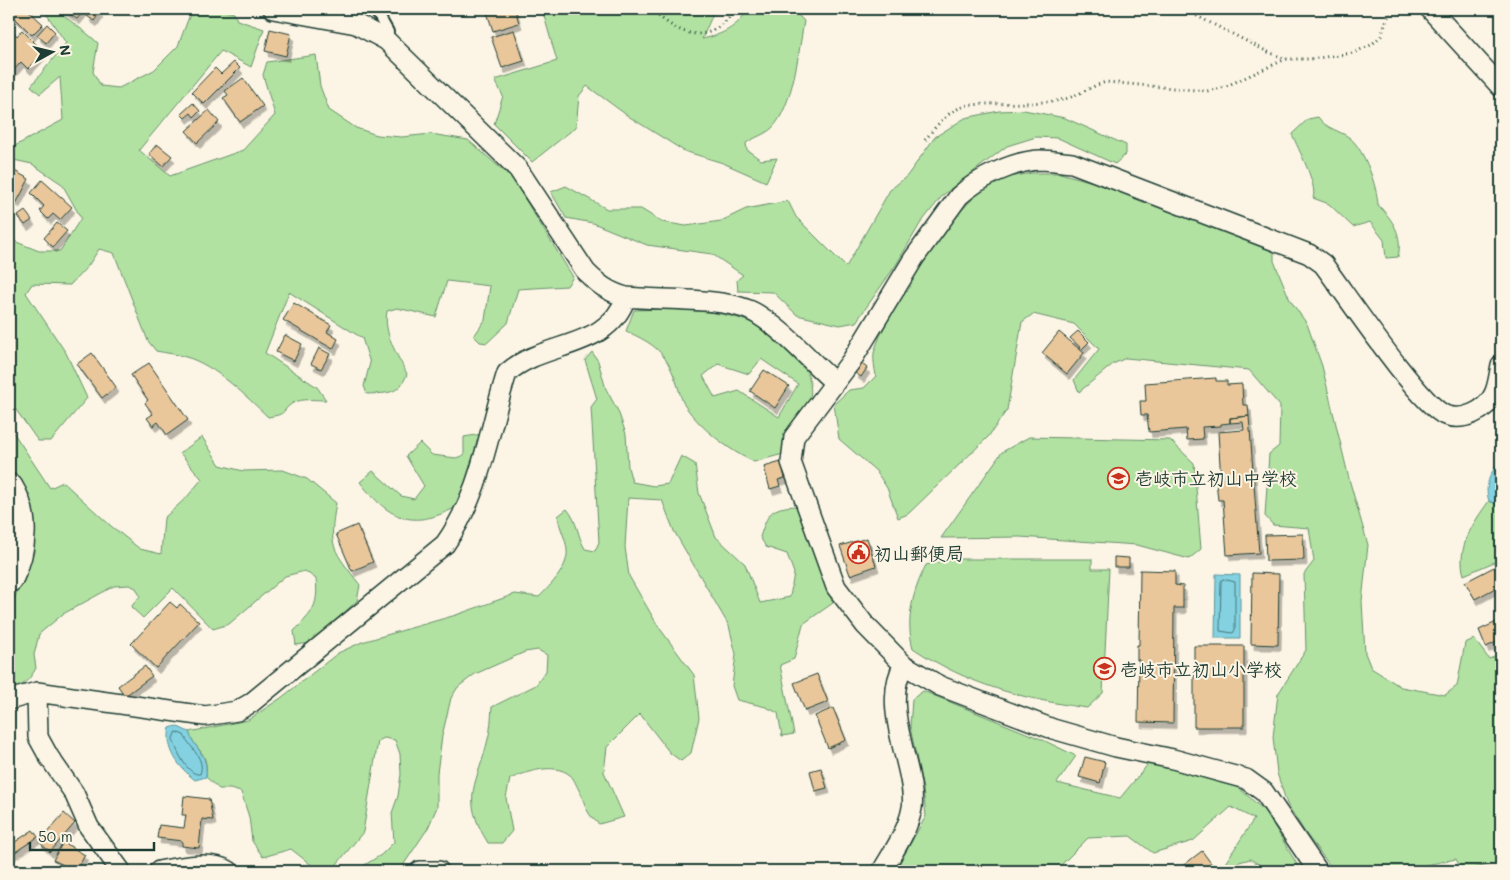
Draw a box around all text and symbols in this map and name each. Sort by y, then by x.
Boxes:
north arrow [28,28,78,78]
text: N [55,44,76,57]
school or university icon: 壱岐市立初山中学校 [1107,466,1131,490]
place label: 壱岐市立初山中学校 [1135,466,1297,490]
public building icon: 初山郵便局 [846,541,870,565]
place label: 初山郵便局 [874,541,964,565]
school or university icon: 壱岐市立初山小学校 [1092,657,1116,681]
place label: 壱岐市立初山小学校 [1120,657,1282,681]
scale bar [30,820,154,852]
text: 50 m [38,826,73,846]

